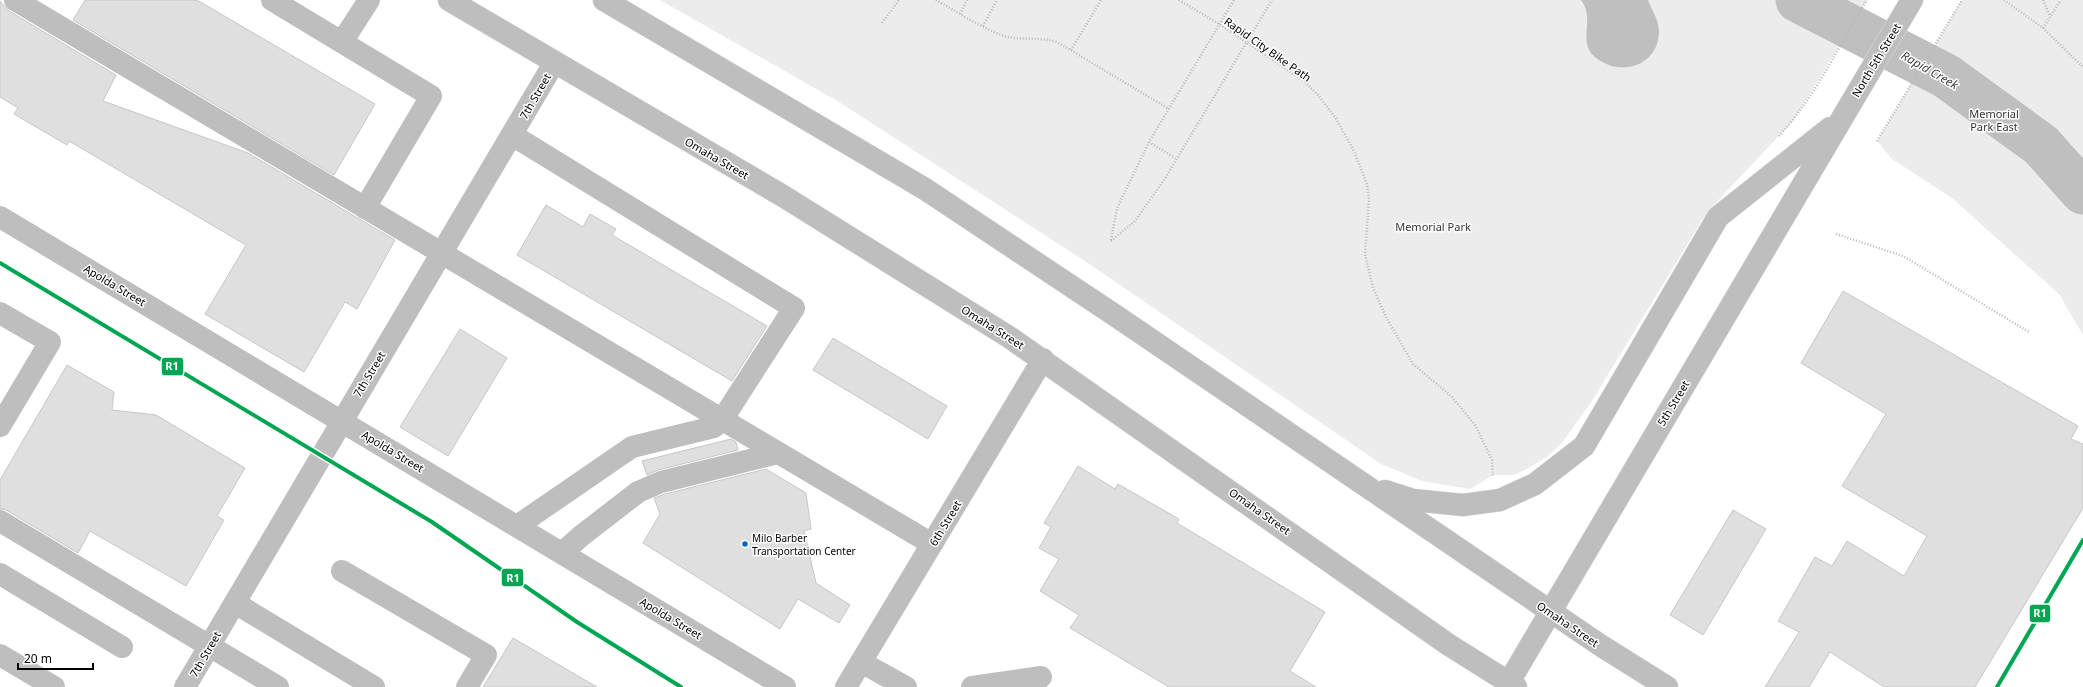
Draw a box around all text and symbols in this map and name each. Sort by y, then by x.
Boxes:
street label: Rapid City Bike Path [1222,13,1314,85]
street label: North 5th Street [1848,20,1904,100]
water label: Rapid Creek [1898,47,1963,94]
street label: 7th Street [516,70,554,122]
park label: Memorial Park East [1969,106,2019,134]
street label: Omaha Street [682,134,752,182]
park label: Memorial Park [1395,219,1471,234]
street label: Apolda Street [81,261,149,309]
street label: Omaha Street [959,302,1027,352]
street label: 7th Street [350,348,388,400]
line badge: R1 [161,357,184,376]
text: R1 [165,358,179,373]
street label: 5th Street [1654,377,1692,429]
street label: Apolda Street [359,427,427,475]
street label: Omaha Street [1226,484,1294,538]
street label: 6th Street [926,497,964,549]
place label: Milo Barber Transportation Center [752,531,856,558]
marker: Milo Barber Transportation Center [740,539,750,549]
line badge: R1 [501,568,524,587]
text: R1 [506,570,520,585]
street label: Apolda Street [637,594,705,642]
street label: Omaha Street [1534,598,1602,650]
line badge: R1 [2029,604,2051,623]
text: R1 [2033,605,2047,620]
street label: 7th Street [186,628,224,680]
scale bar [18,645,93,671]
text: 20 m [24,650,52,667]

